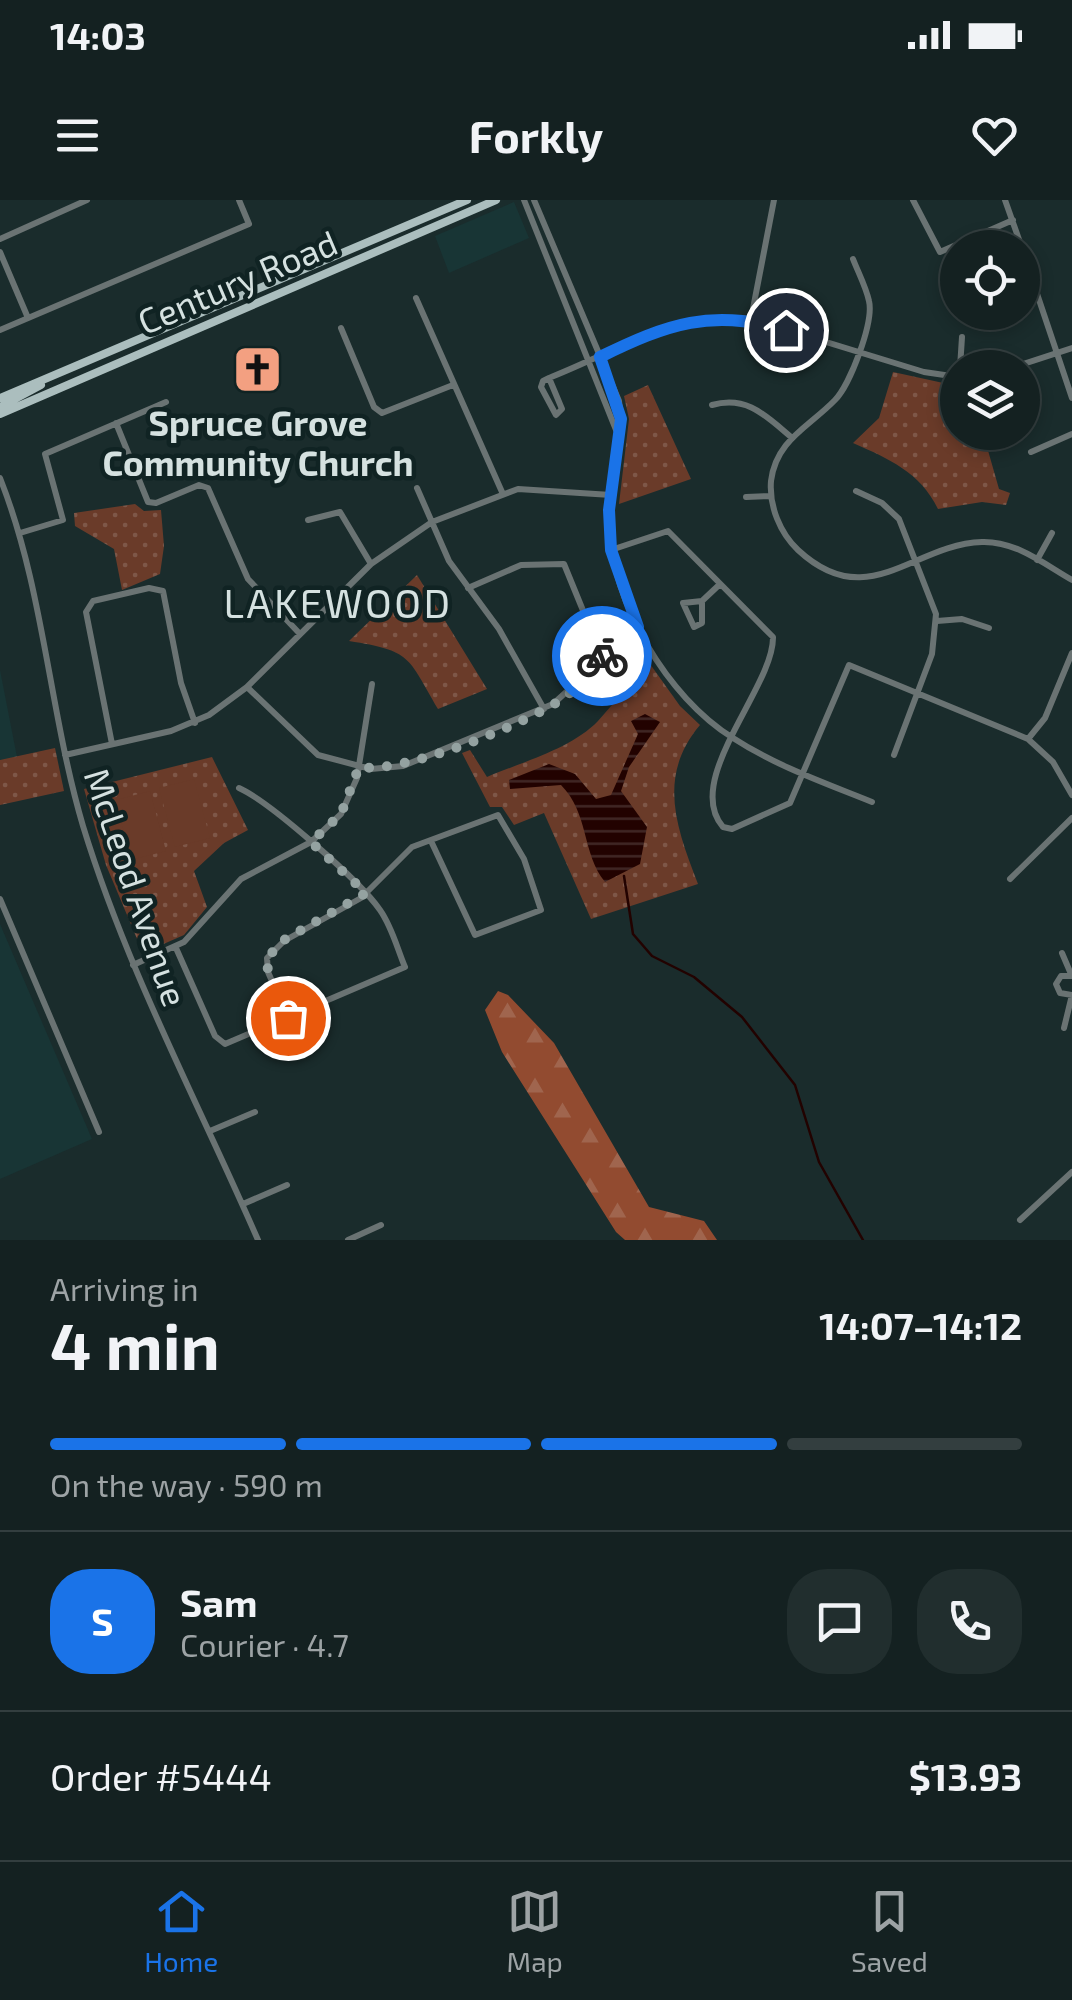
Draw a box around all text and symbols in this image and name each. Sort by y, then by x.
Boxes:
text: 14:03 [50,12,146,58]
icon: menu [50,108,105,163]
text: Forkly [469,108,603,162]
icon: heart [967,108,1022,163]
street label: Century Road [131,220,343,342]
map controls [940,230,1040,450]
button: locate [940,230,1040,330]
pin [744,288,829,373]
icon: home [759,303,814,358]
church icon: Spruce Grove Community Church [232,344,284,396]
button: layers [940,350,1040,450]
place label: Spruce Grove Community Church [102,401,414,484]
district label: LAKEWOOD [223,578,453,626]
courier [552,606,652,706]
icon: bike [575,629,630,684]
street label: McLeod Avenue [77,763,197,1011]
pin [246,976,331,1061]
icon: bag [261,991,316,1046]
text: Arriving in [50,1269,199,1307]
text: 14:07–14:12 [819,1302,1022,1348]
text: 4 min [50,1305,220,1383]
text: On the way · 590 m [50,1465,323,1503]
button: chat [787,1569,892,1674]
button: phone [917,1569,1022,1674]
text: Sam [180,1579,257,1625]
text: S [91,1598,114,1644]
text: Courier · 4.7 [180,1625,349,1663]
text: Order #5444 [50,1753,272,1799]
text: $13.93 [909,1753,1022,1799]
tab: Home [144,1884,218,1978]
tab: Map [507,1884,563,1978]
tab: Saved [851,1884,928,1978]

